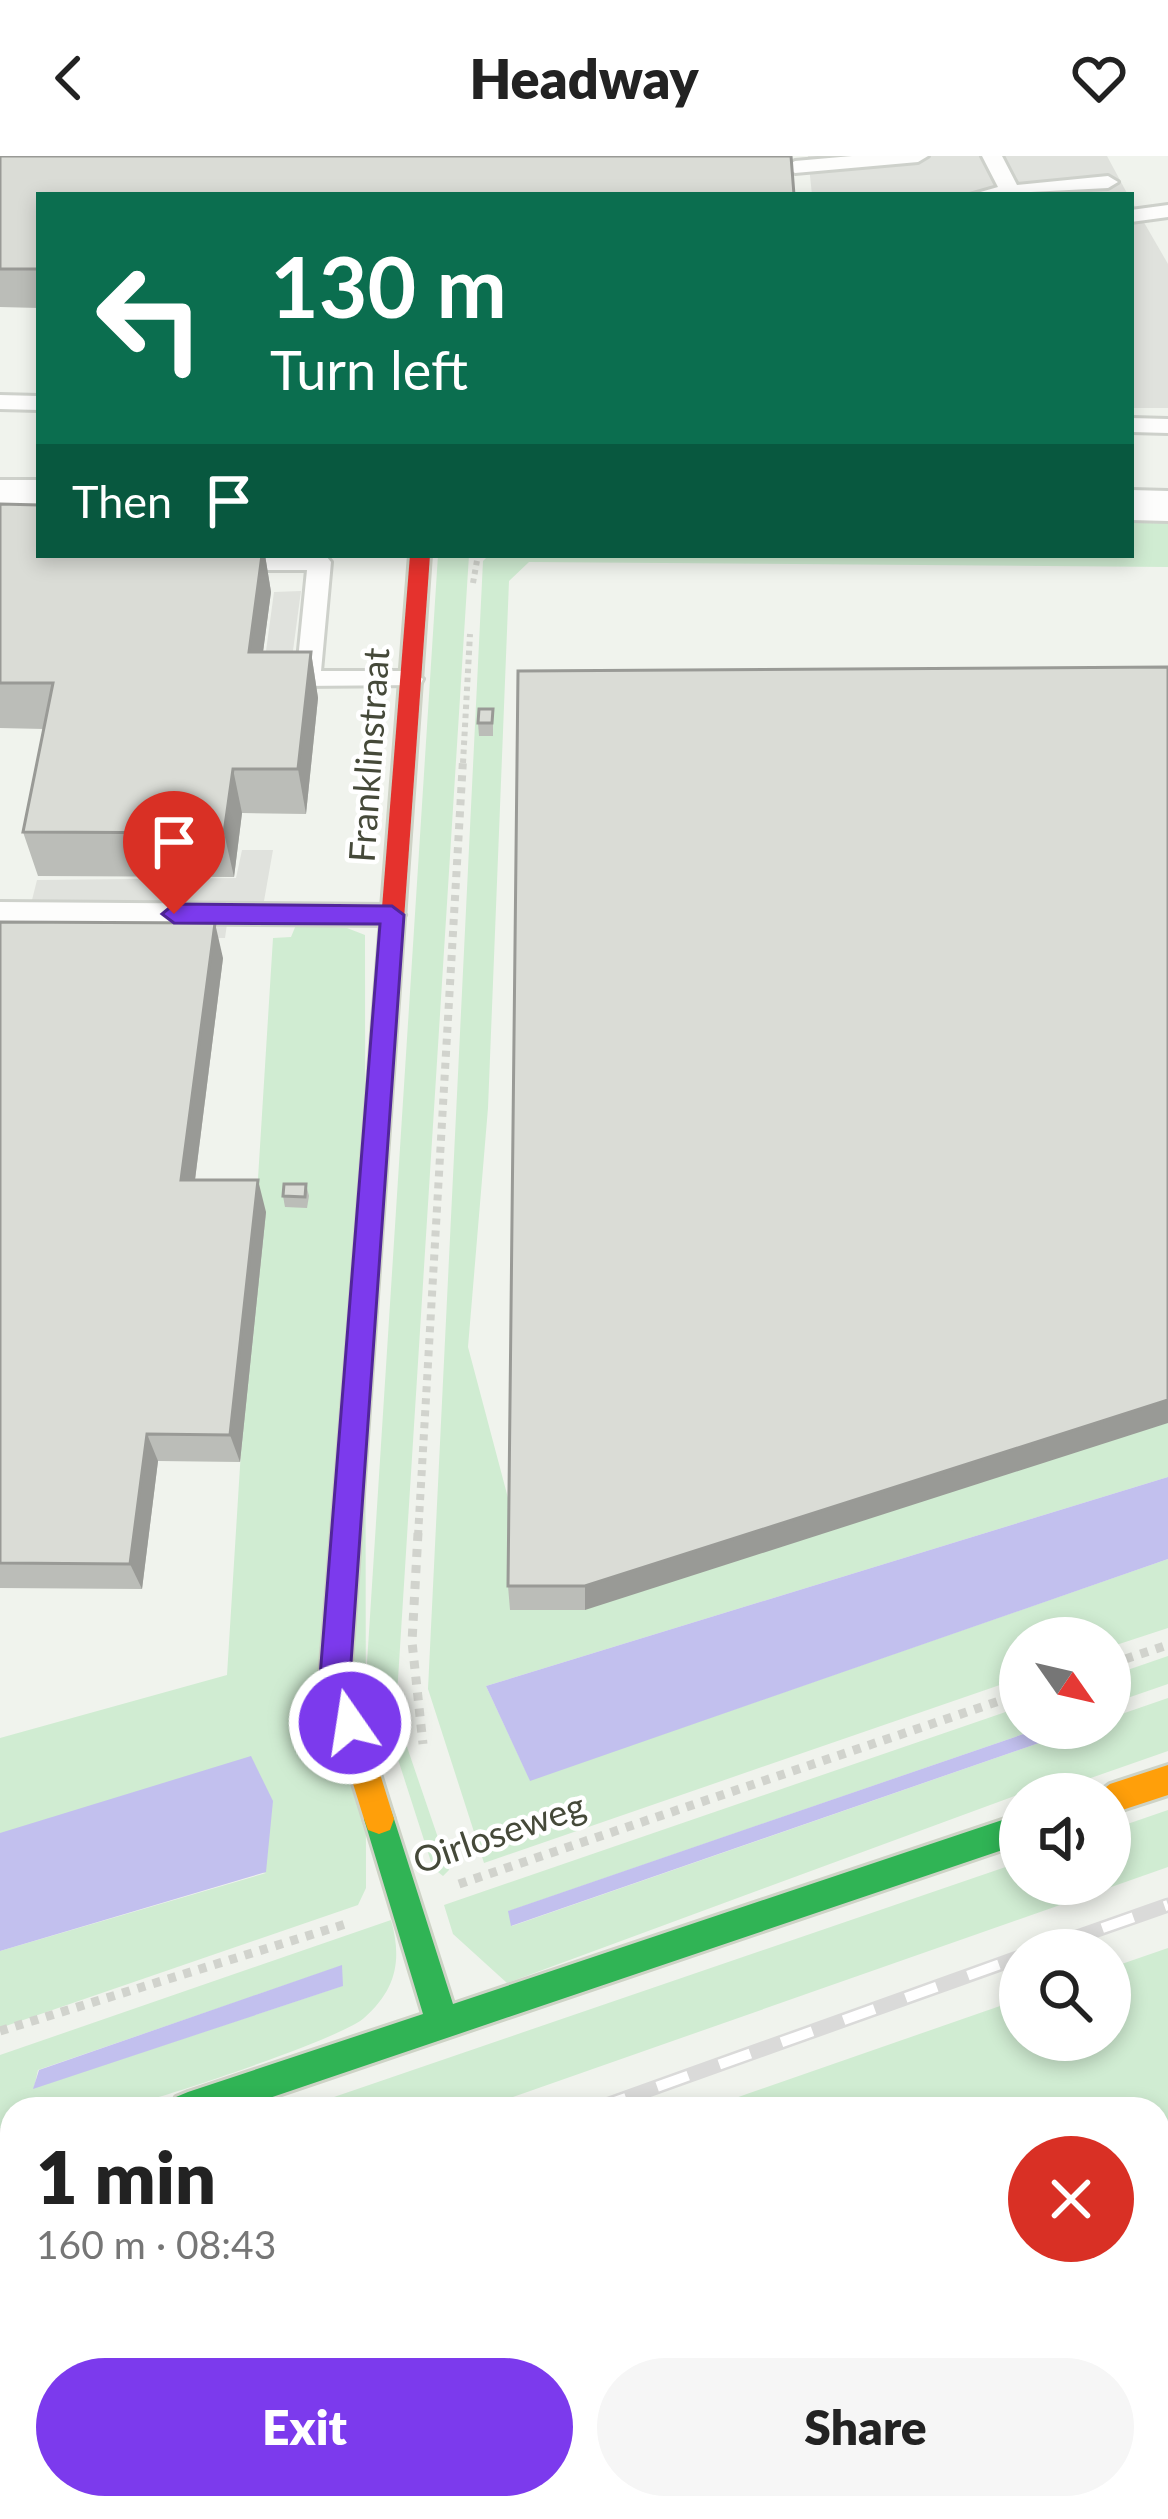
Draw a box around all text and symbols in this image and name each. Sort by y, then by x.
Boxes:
icon: back [36,45,102,111]
icon: heart [1066,45,1132,111]
text: Headway [469,46,699,111]
text: 130 m [270,235,507,336]
icon: left [72,240,228,396]
text: Turn left [270,337,468,402]
icon: arrive [196,468,262,534]
text: Then [72,474,172,528]
street label: Franklinstraat [339,646,397,864]
pin [123,791,225,914]
icon: arrive [141,809,207,875]
north arrow [999,1617,1131,1749]
map controls [999,1617,1131,2061]
position arrow [287,1660,413,1786]
button: sound [999,1773,1131,1905]
street label: Oirloseweg [407,1782,591,1882]
button: search [999,1929,1131,2061]
text: 1 min [36,2133,216,2219]
button: close [1008,2136,1134,2262]
text: 160 m · 08:43 [36,2221,276,2267]
button: Exit [36,2358,573,2496]
button: Share [597,2358,1134,2496]

